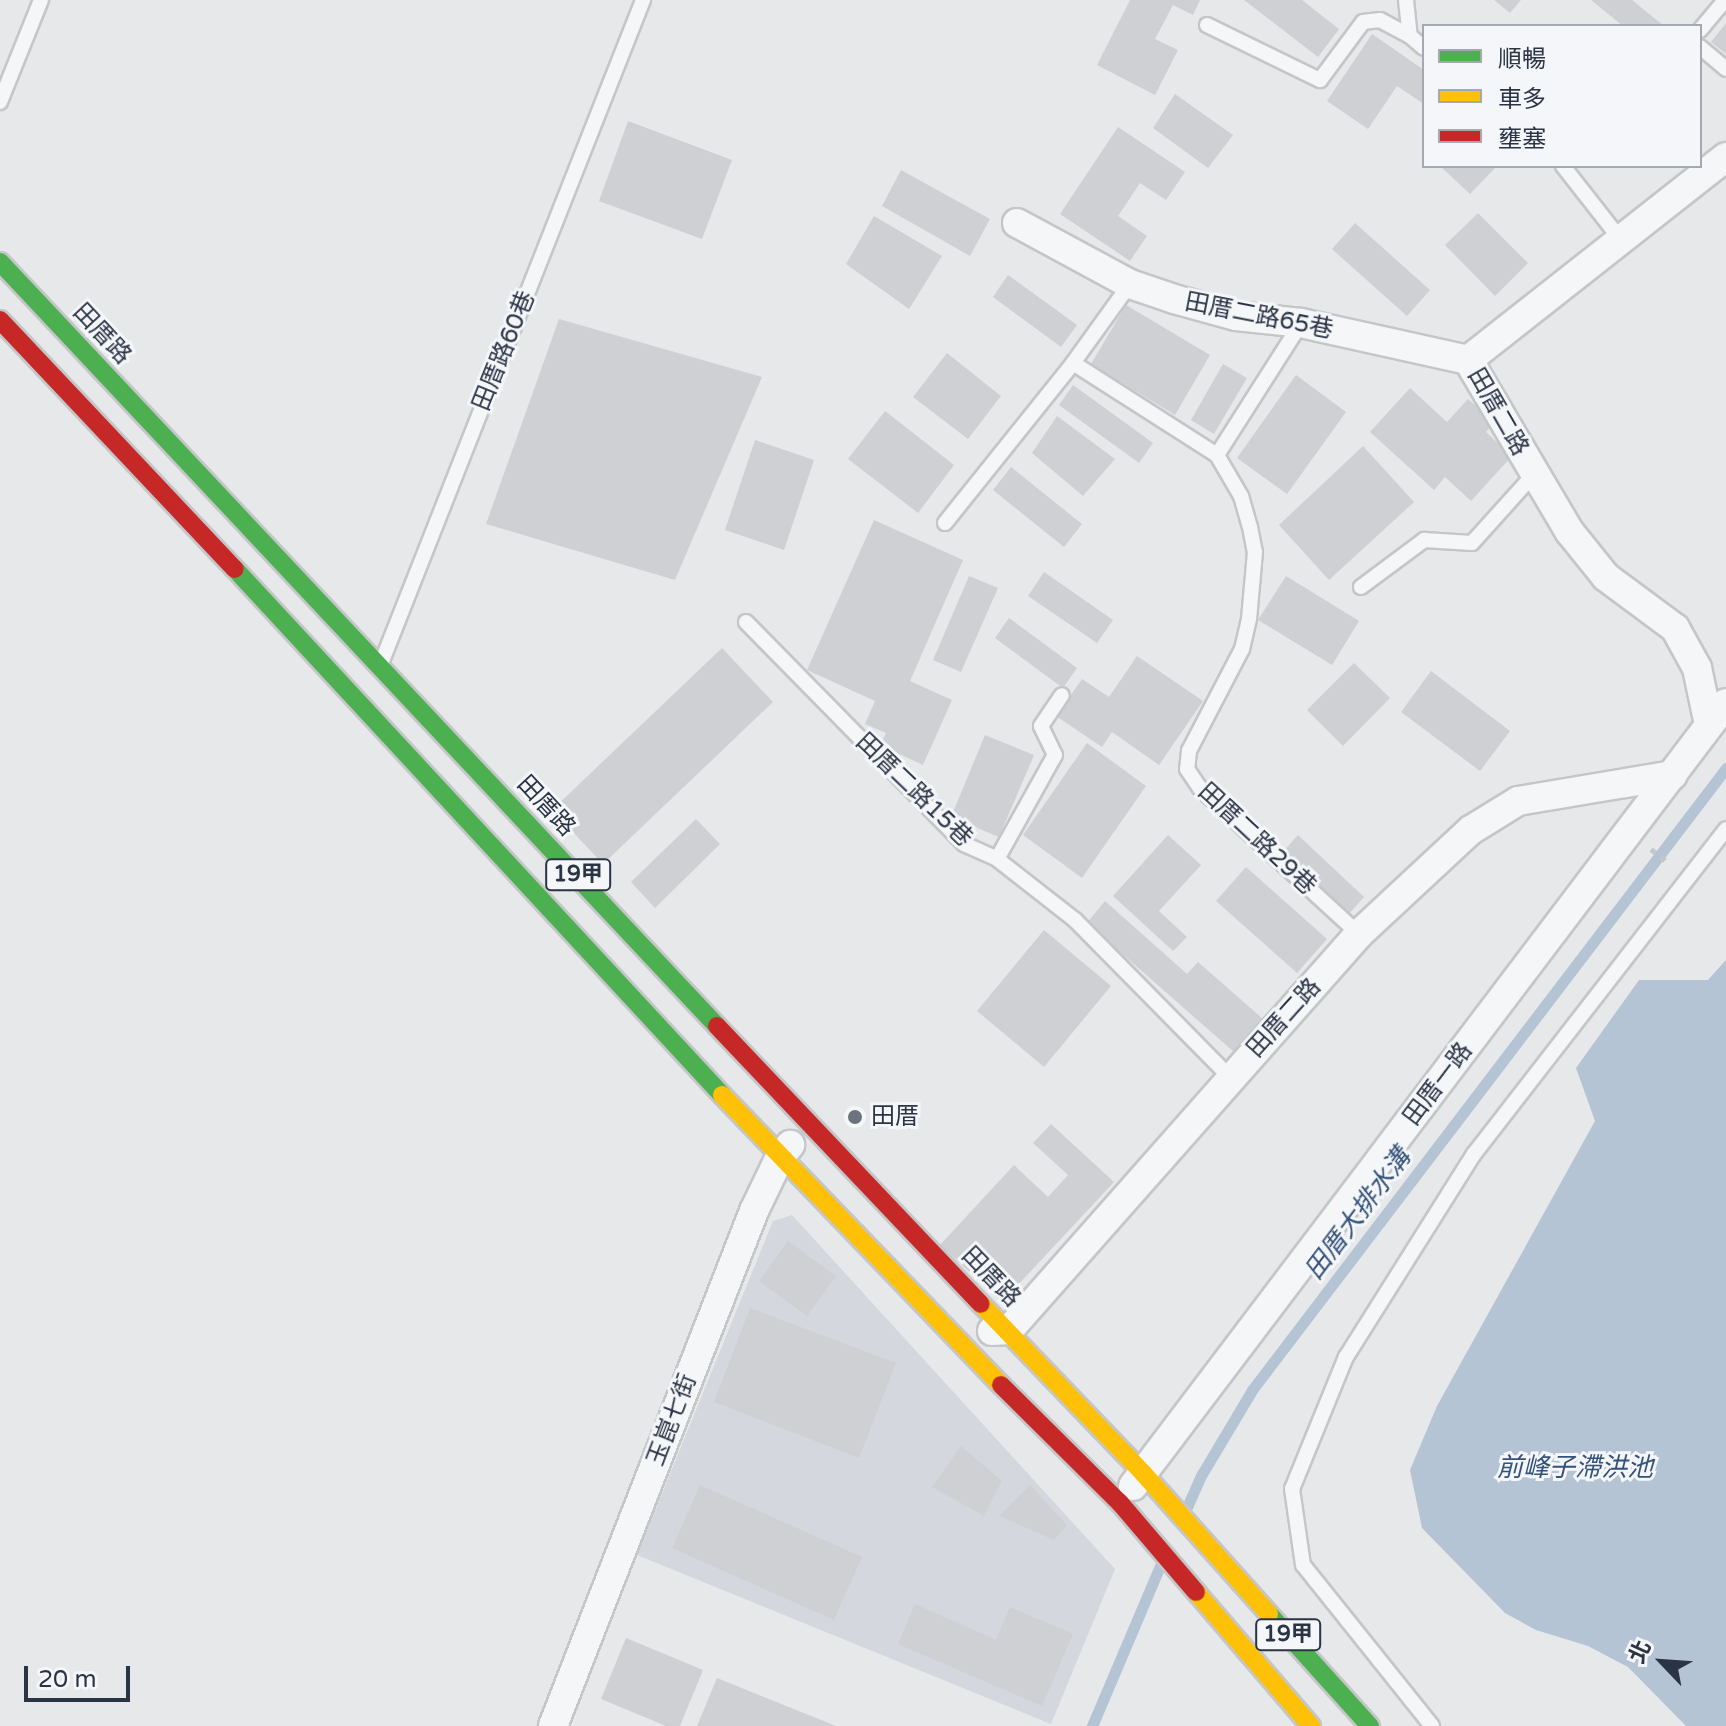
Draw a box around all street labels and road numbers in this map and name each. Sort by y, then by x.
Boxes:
street label: 田厝路60巷 [467,287,541,415]
street label: 田厝二路65巷 [1183,288,1335,344]
street label: 田厝路 [67,298,137,370]
street label: 田厝二路 [1462,363,1534,461]
street label: 田厝二路15巷 [850,727,978,853]
street label: 田厝路 [511,770,581,842]
street label: 田厝二路29巷 [1192,777,1322,901]
road number: 19甲 [544,857,612,893]
street label: 田厝二路 [1241,973,1327,1063]
street label: 田厝一路 [1398,1037,1478,1131]
street label: 田厝路 [956,1241,1026,1313]
street label: 玉崑七街 [641,1370,703,1470]
road number: 19甲 [1254,1617,1322,1653]

